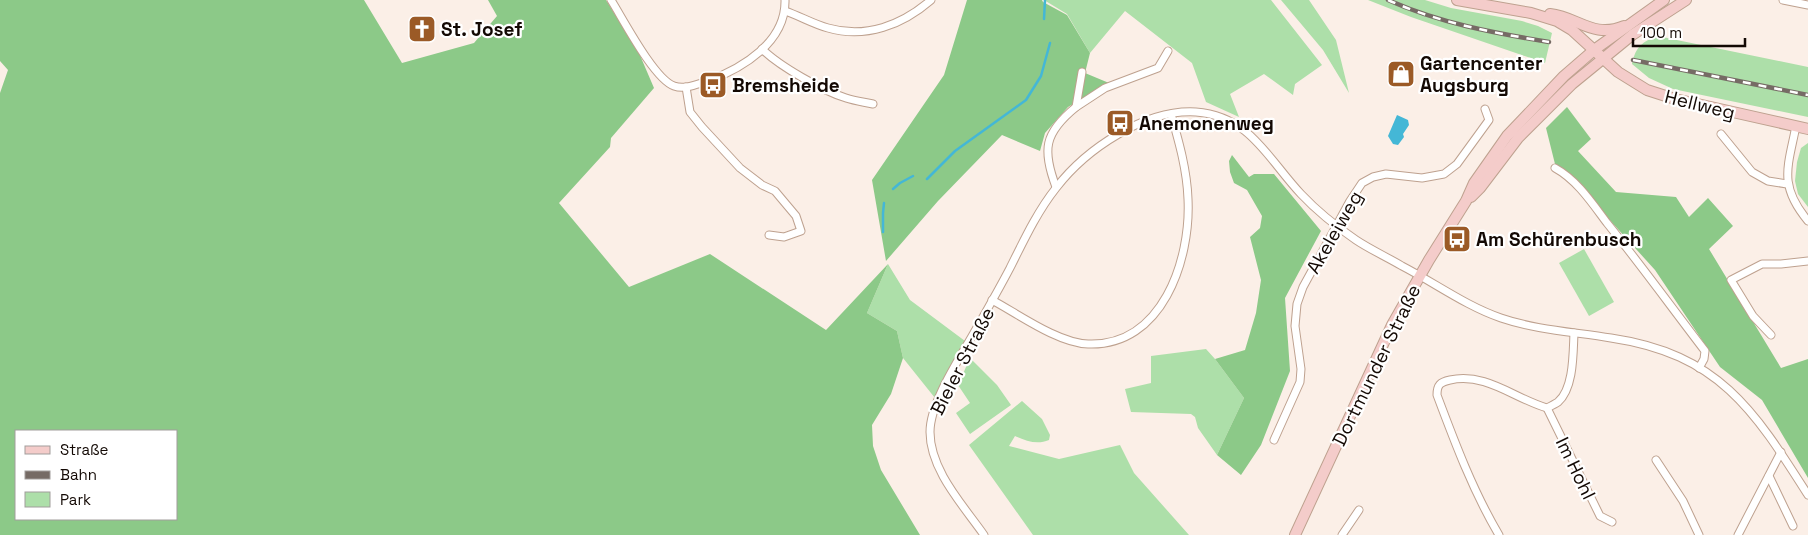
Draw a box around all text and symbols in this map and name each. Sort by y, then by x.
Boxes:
church icon: St. Josef [407,14,437,44]
scale bar [1633,15,1746,47]
place label: St. Josef [441,17,523,42]
text: 100 m [1640,23,1682,42]
place label: Gartencenter Augsburg [1420,51,1542,98]
shop icon: Gartencenter Augsburg [1386,59,1416,89]
bus stop icon: Bremsheide [698,70,728,100]
place label: Bremsheide [732,73,840,98]
street label: Hellweg [1662,84,1738,125]
bus stop icon: Anemonenweg [1105,108,1135,138]
place label: Anemonenweg [1139,111,1274,136]
street label: Akeleiweg [1301,186,1368,278]
bus stop icon: Am Schürenbusch [1442,224,1472,254]
place label: Am Schürenbusch [1476,227,1641,252]
street label: Dortmunder Straße [1327,280,1426,450]
street label: Bieler Straße [925,303,1000,419]
legend [15,430,178,520]
street label: Im Hohl [1550,433,1601,504]
text: Straße [60,440,109,459]
text: Bahn [60,465,97,484]
text: Park [60,490,91,509]

